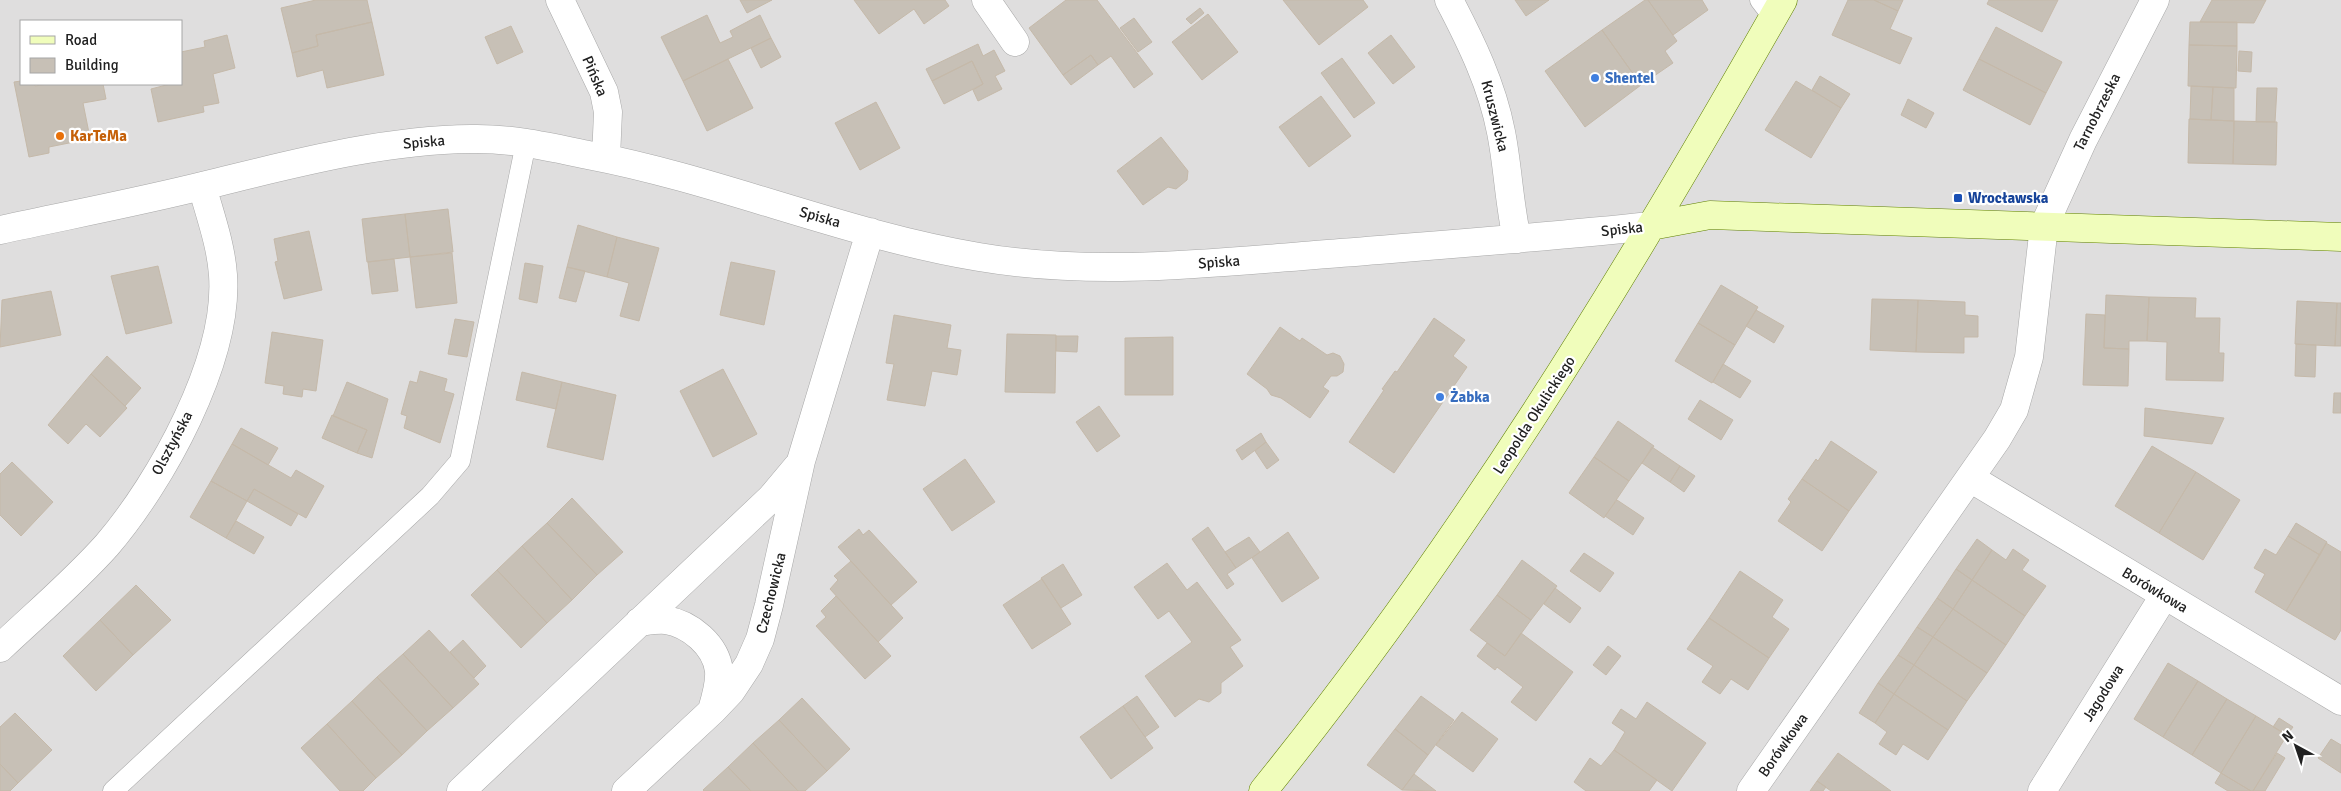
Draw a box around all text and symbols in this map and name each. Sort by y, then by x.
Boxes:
legend [20,20,182,85]
text: Road [65,31,97,49]
street label: Pińska [578,53,612,99]
text: Building [65,56,119,74]
place label: Shentel [1605,69,1655,87]
street label: Tarnobrzeska [2070,70,2124,154]
marker: Shentel [1589,72,1601,84]
street label: Kruszwicka [1477,78,1513,154]
place label: KarTeMa [70,127,127,145]
marker: KarTeMa [54,130,66,142]
street label: Spiska [402,131,446,153]
place label: Wrocławska [1968,189,2049,207]
marker: Wrocławska [1952,192,1964,204]
street label: Spiska [797,203,843,231]
street label: Spiska [1600,218,1644,240]
street label: Spiska [1197,252,1241,272]
street label: Leopolda Okulickiego [1489,352,1579,477]
place label: Żabka [1450,388,1490,406]
marker: Żabka [1434,391,1446,403]
street label: Olsztyńska [148,408,196,478]
street label: Czechowicka [752,550,790,636]
street label: Borówkowa [2119,563,2191,617]
street label: Jagodowa [2079,661,2127,725]
street label: Borówkowa [1754,710,1812,780]
north arrow [2271,721,2321,771]
text: N [2279,727,2297,746]

